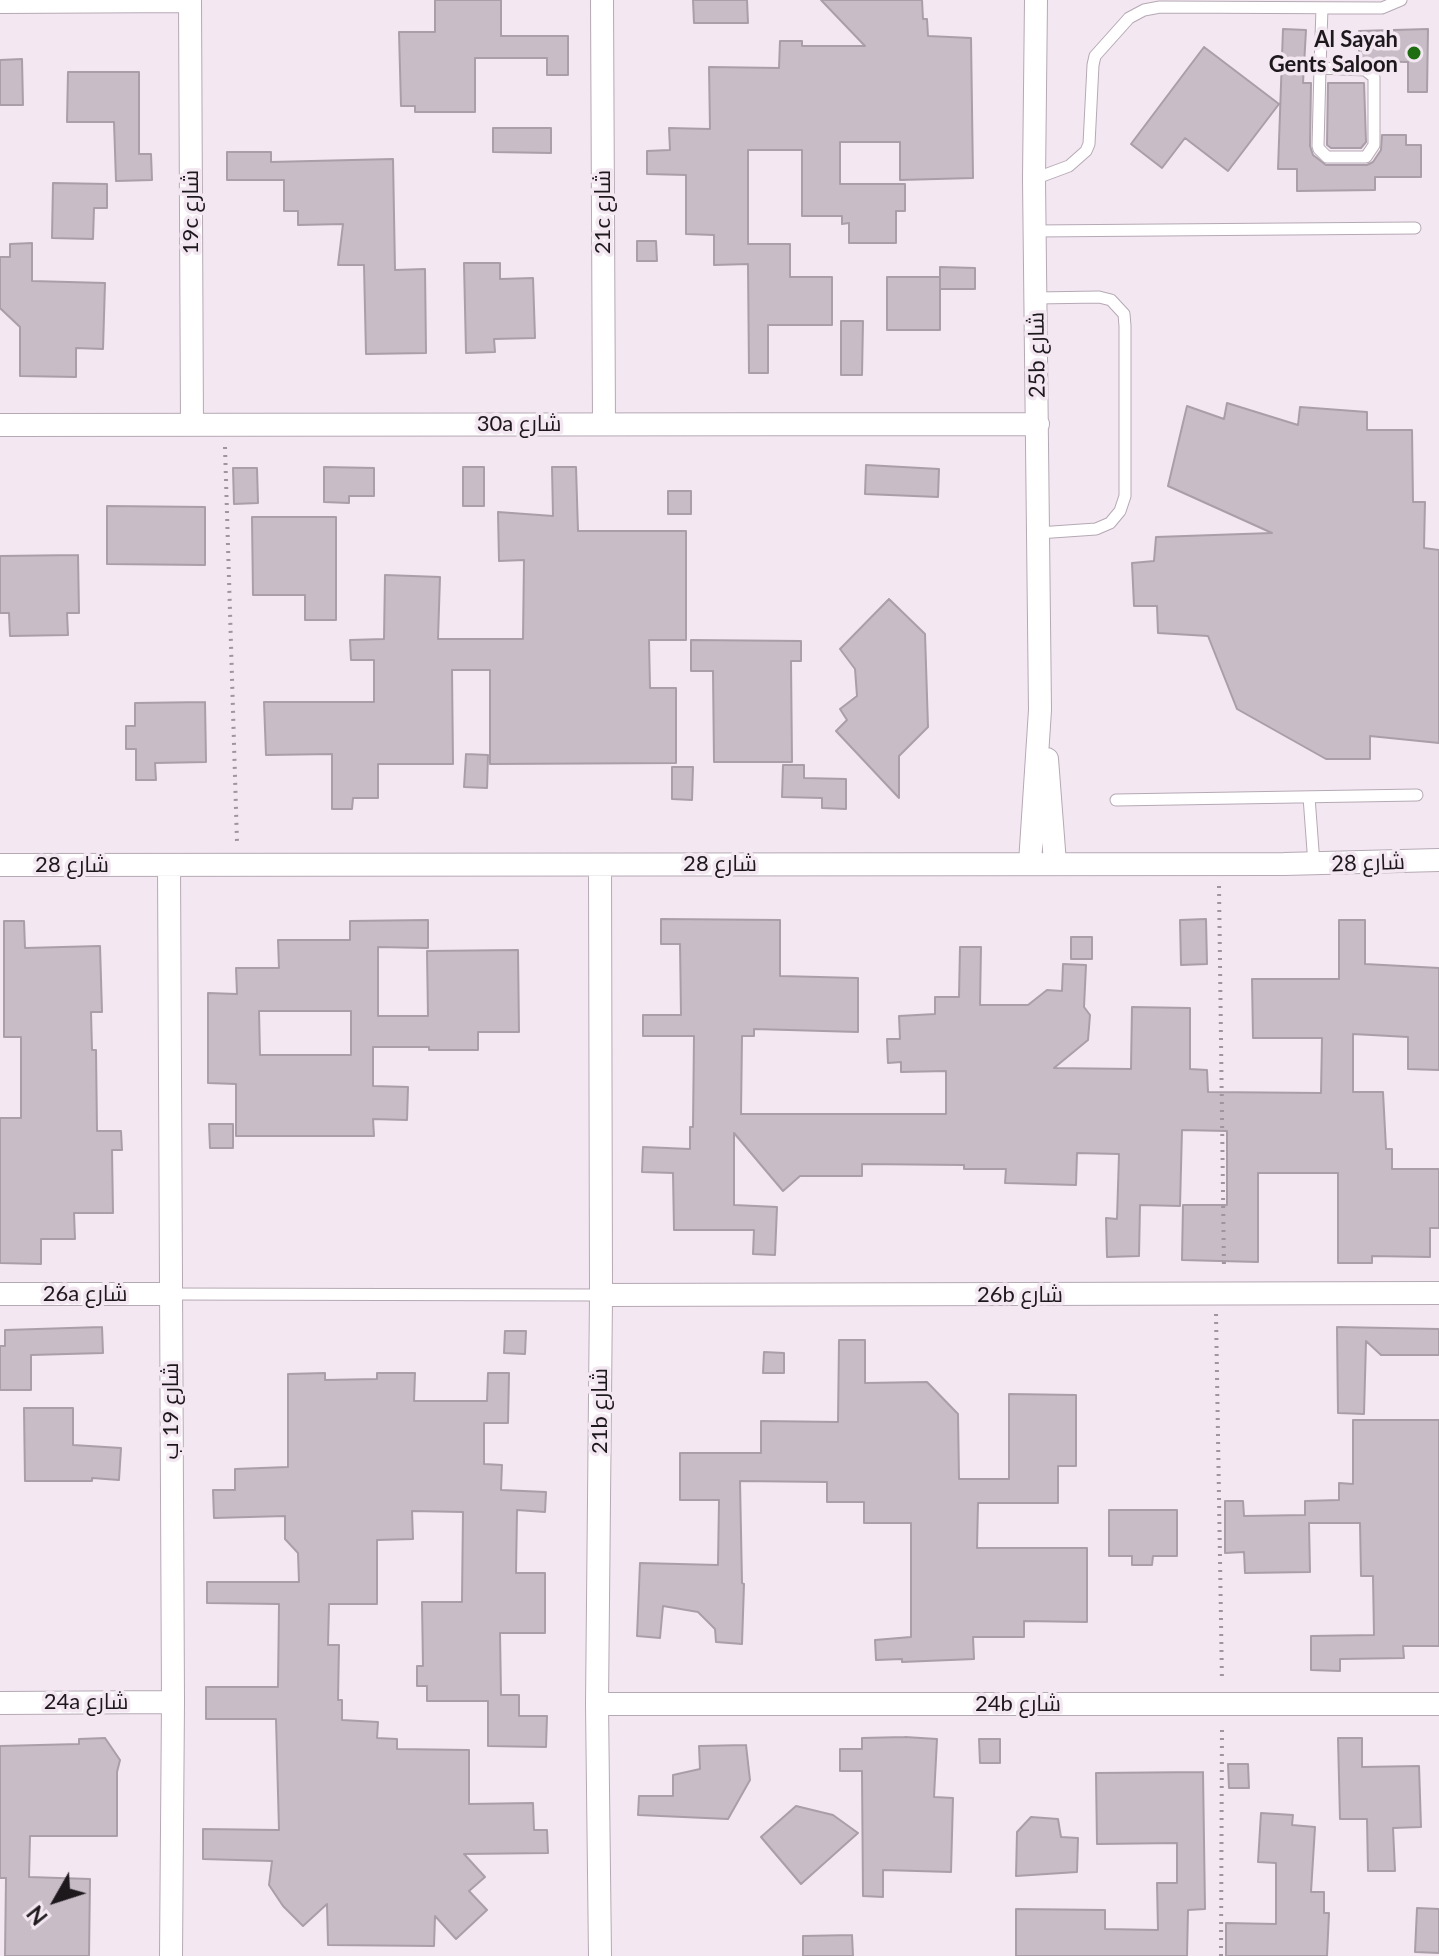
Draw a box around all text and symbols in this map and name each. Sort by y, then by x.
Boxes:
place label: Al Sayah Gents Saloon [1269,27,1398,78]
marker: Al Sayah Gents Saloon [1405,44,1423,62]
street label: 19c شارع [178,170,204,254]
street label: 21c شارع [590,170,616,254]
street label: 25b شارع [1023,312,1051,398]
street label: 30a شارع [477,411,561,437]
street label: شارع 28 [1331,849,1405,877]
street label: شارع 28 [683,851,757,877]
street label: شارع 28 [35,852,109,878]
street label: 26a شارع [43,1281,127,1307]
street label: 26b شارع [977,1282,1063,1308]
street label: شارع 19 ب [158,1363,184,1459]
street label: 21b شارع [587,1368,613,1454]
street label: 24a شارع [44,1689,128,1715]
street label: 24b شارع [975,1691,1061,1717]
north arrow [16,1860,96,1940]
text: N [21,1900,53,1931]

